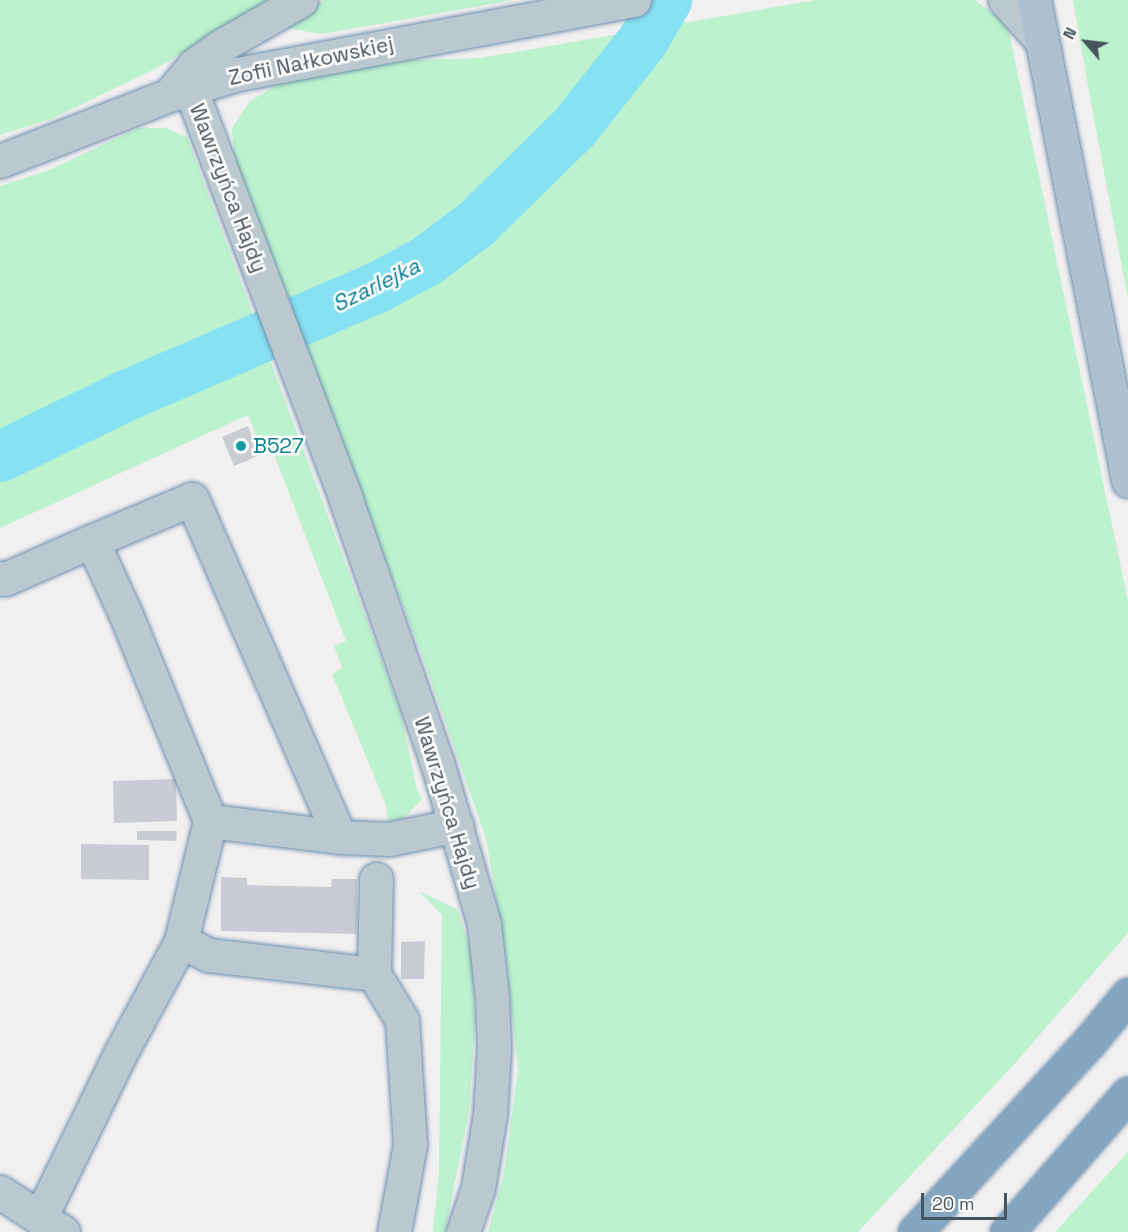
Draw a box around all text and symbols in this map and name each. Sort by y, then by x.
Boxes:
north arrow [1056,12,1116,72]
text: N [1058,24,1081,43]
street label: Zofii Nałkowskiej [226,31,396,91]
street label: Wawrzyńca Hajdy [184,100,272,276]
water label: Szarlejka [328,253,424,317]
place label: B527 [253,433,304,459]
marker: B527 [234,439,248,453]
street label: Wawrzyńca Hajdy [409,714,485,892]
scale bar [924,1181,1010,1219]
text: 20 m [932,1192,975,1215]

